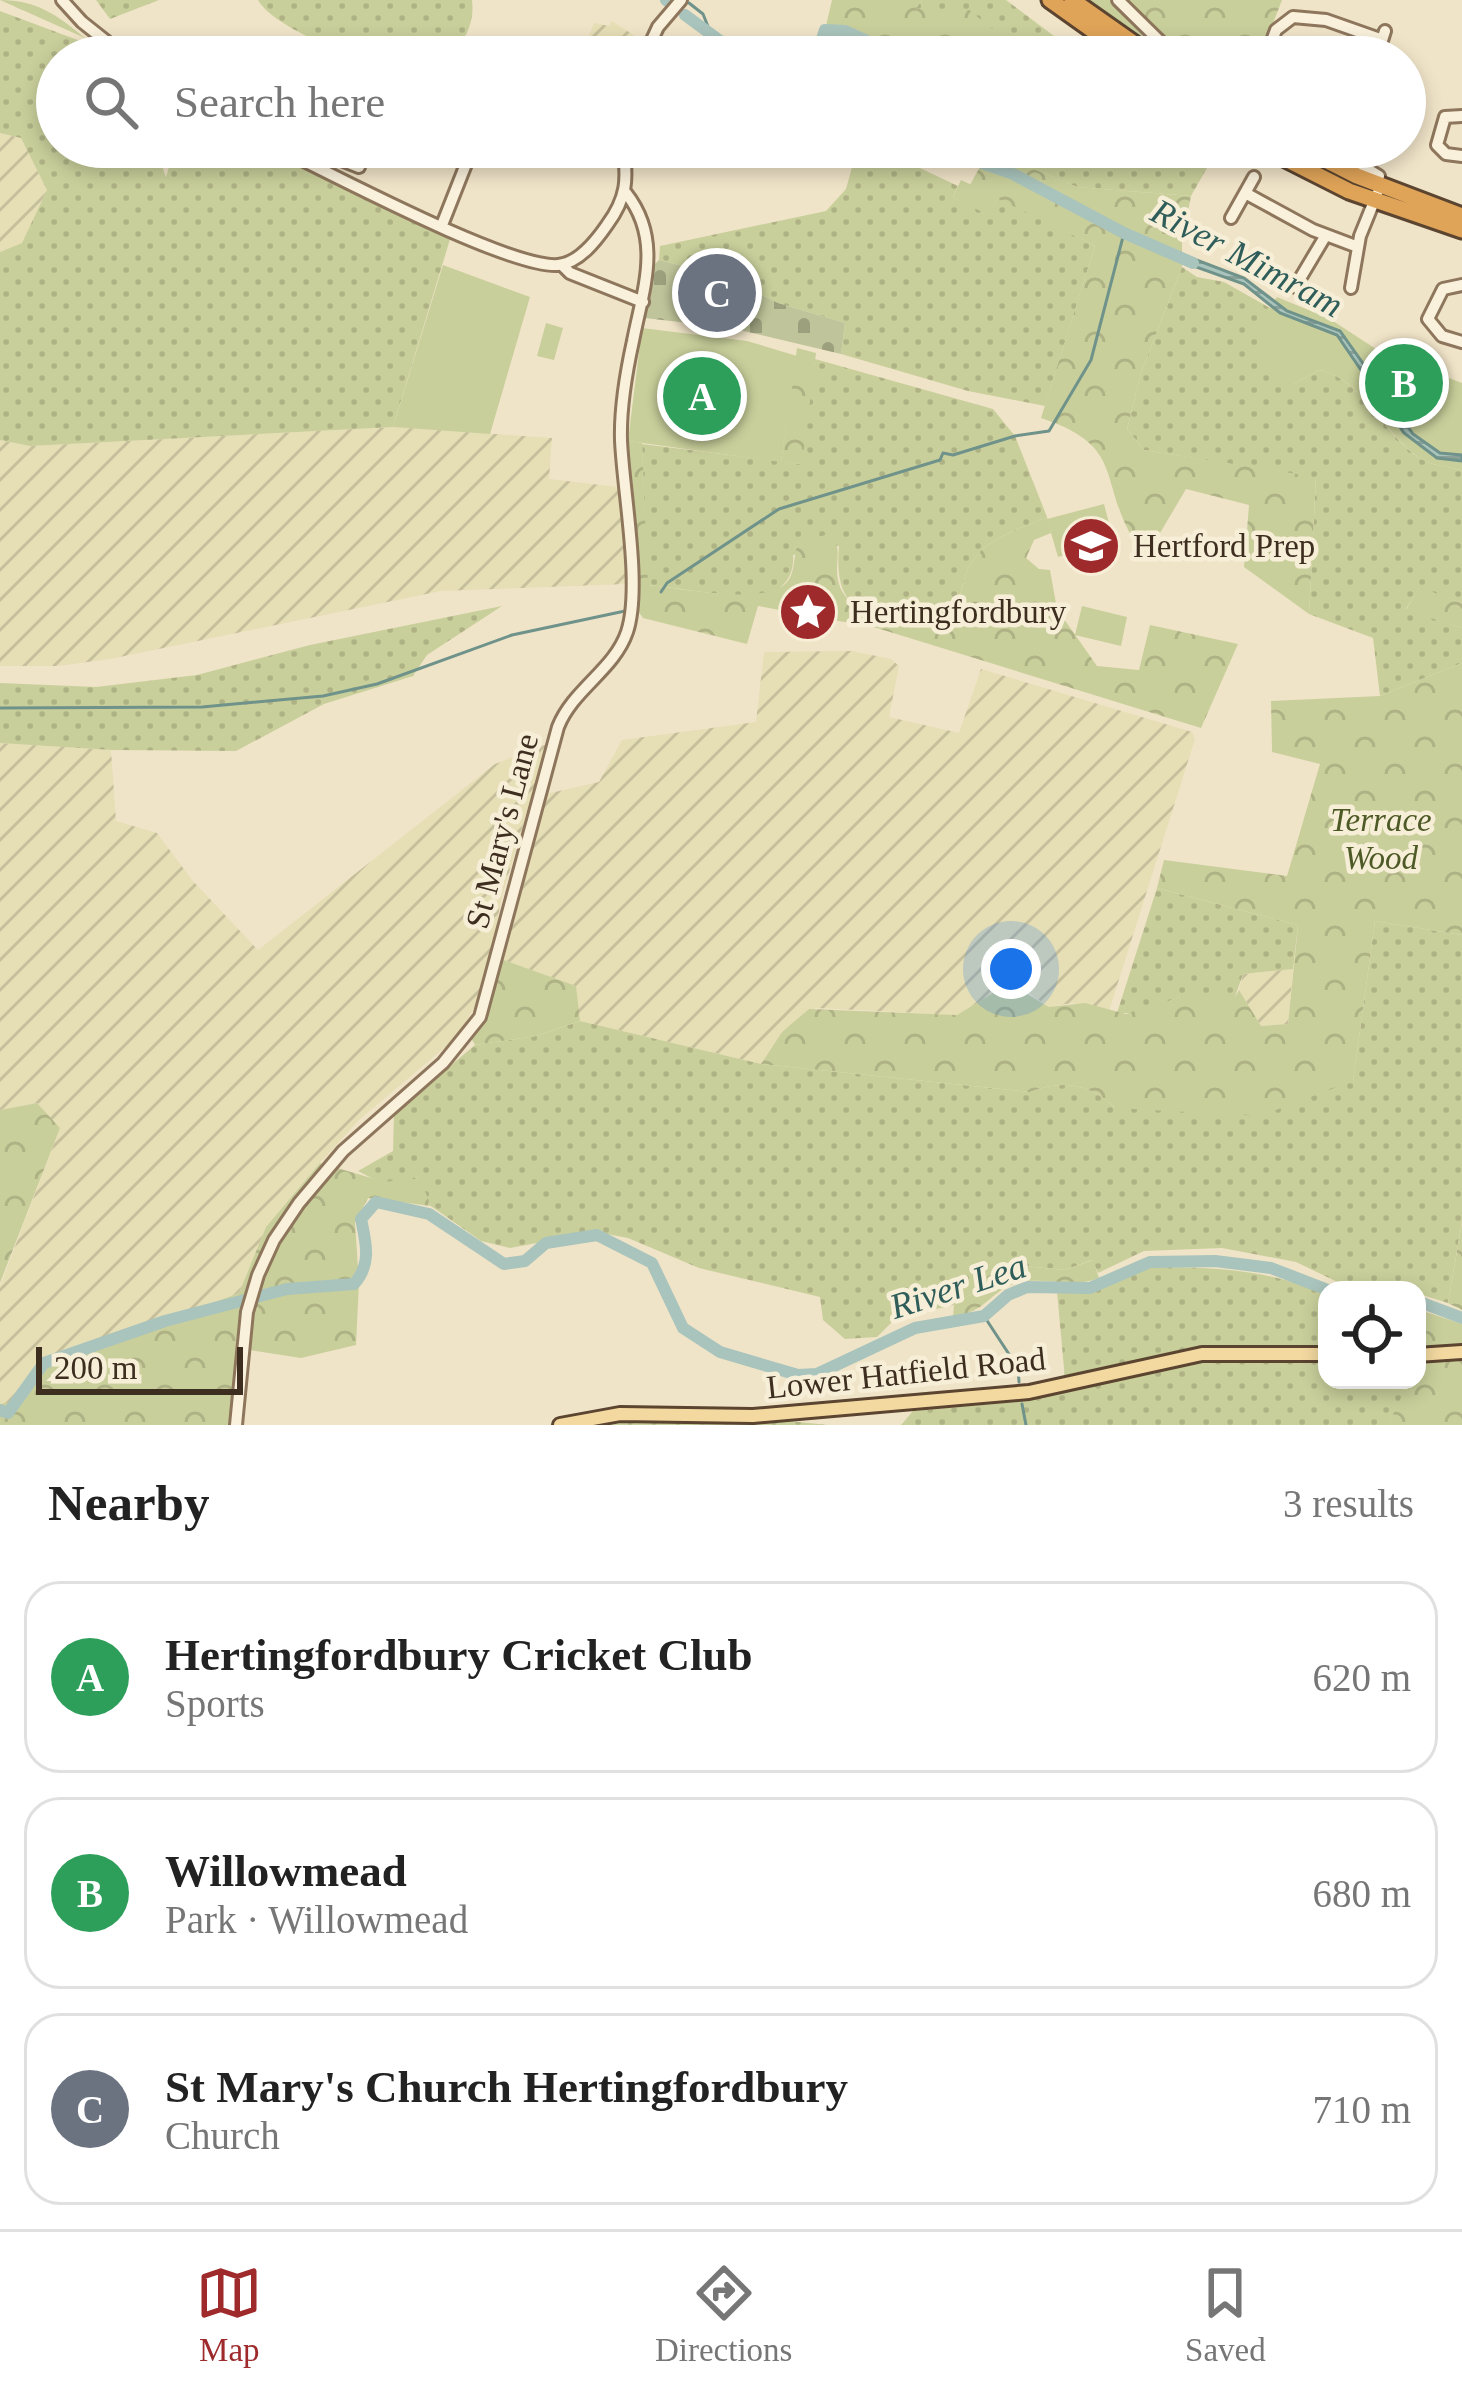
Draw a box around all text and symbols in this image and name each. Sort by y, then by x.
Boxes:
search box [36,36,1426,168]
icon: search [78,69,144,135]
text: Search here [174,77,385,127]
water label: River Mimram [1144,190,1350,325]
pin: C [678,248,756,338]
pin: B [1365,338,1443,428]
pin: A [663,351,741,441]
school or university icon: Hertford Prep [1060,515,1122,577]
place label: Hertford Prep [1133,528,1315,564]
place icon: Hertingfordbury [777,581,839,643]
place label: Hertingfordbury [850,594,1067,630]
street label: St Mary's Lane [459,730,545,932]
park label: Terrace Wood [1330,802,1432,876]
your location [981,939,1041,999]
water label: River Lea [884,1245,1031,1327]
map controls [1318,1281,1426,1389]
button: locate [1318,1281,1426,1389]
street label: Lower Hatfield Road [765,1340,1048,1406]
scale bar [36,1341,243,1394]
text: 200 m [54,1350,137,1386]
text: Nearby [48,1475,209,1531]
text: 3 results [1283,1482,1414,1525]
text: Hertingfordbury Cricket Club [165,1630,752,1680]
text: A [76,1656,104,1699]
text: 620 m [1312,1656,1411,1699]
text: Sports [165,1682,265,1725]
text: Willowmead [165,1846,407,1896]
text: B [77,1872,103,1915]
text: 680 m [1312,1872,1411,1915]
text: Park · Willowmead [165,1898,468,1941]
text: St Mary's Church Hertingfordbury [165,2062,848,2112]
text: C [76,2088,104,2131]
text: 710 m [1312,2088,1411,2131]
text: Church [165,2114,280,2157]
tab: Map [196,2260,262,2369]
tab: Directions [655,2260,792,2369]
tab: Saved [1185,2260,1266,2369]

